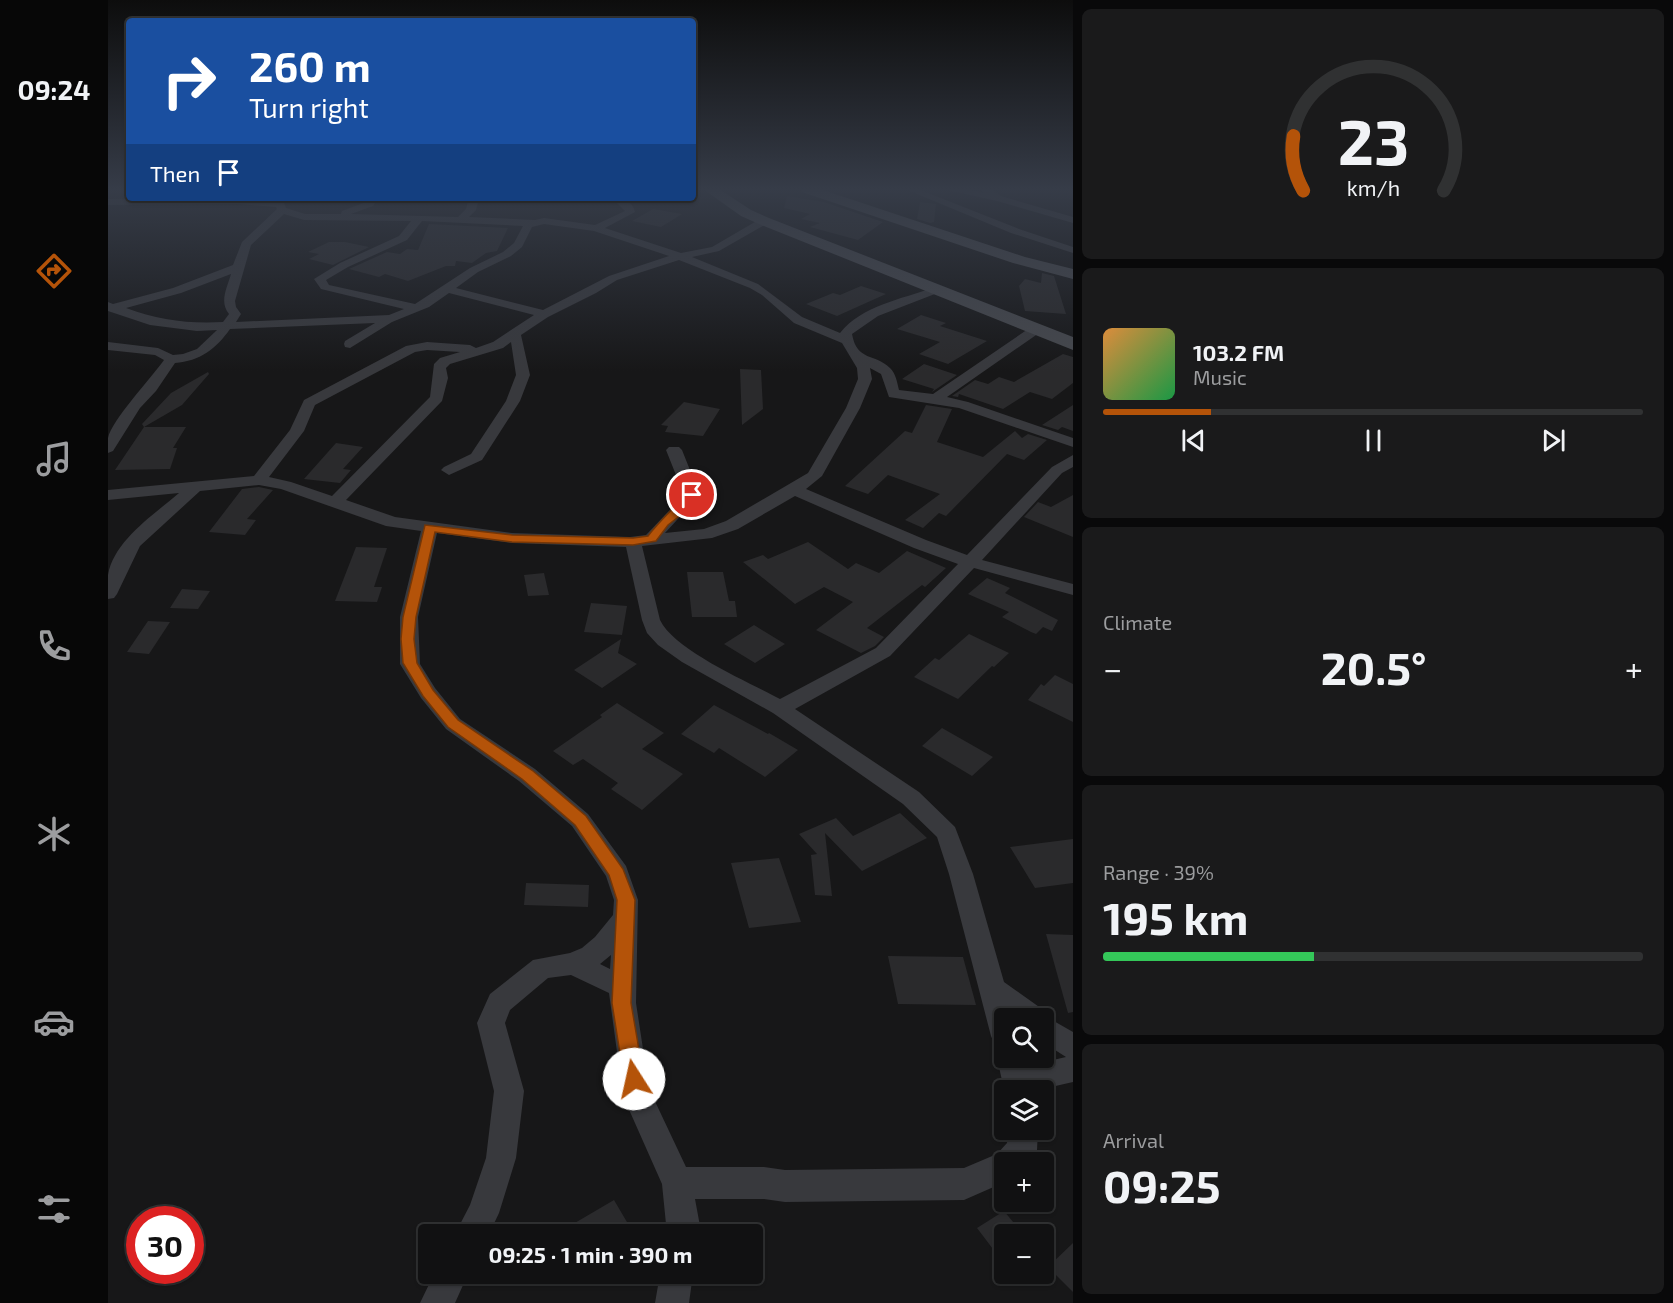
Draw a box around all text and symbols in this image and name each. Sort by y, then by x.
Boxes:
text: 260 m [249,40,371,90]
icon: right [150,42,228,120]
text: 09:24 [18,73,90,105]
text: Turn right [249,91,369,123]
text: 23 [1337,103,1409,178]
icon: arrive [212,156,245,189]
text: Then [150,160,200,186]
text: km/h [1346,175,1400,200]
icon: directions [33,250,75,292]
text: 103.2 FM [1193,339,1284,365]
text: Music [1193,365,1247,389]
icon: previous [1177,424,1210,457]
icon: pause [1357,424,1390,457]
icon: next [1537,424,1570,457]
icon: music [33,438,75,480]
pin [666,469,717,520]
icon: arrive [675,478,708,511]
text: Climate [1103,610,1172,634]
icon: phone [33,625,75,667]
text: 20.5° [1321,640,1426,694]
text: − [1103,648,1122,688]
text: + [1625,648,1643,688]
icon: climate [33,813,75,855]
text: Range · 39% [1103,860,1214,884]
text: 195 km [1103,890,1248,944]
icon: car [33,1001,75,1043]
map controls [994,1008,1054,1284]
button: search [994,1008,1054,1068]
position arrow [602,1047,666,1111]
button: layers [994,1080,1054,1140]
text: Arrival [1103,1128,1164,1152]
button: + [994,1152,1054,1212]
text: 09:25 [1103,1158,1221,1212]
icon: filters [33,1188,75,1230]
speed limit sign: 30 [126,1206,204,1284]
button: − [994,1224,1054,1284]
text: 09:25 · 1 min · 390 m [489,1241,692,1267]

